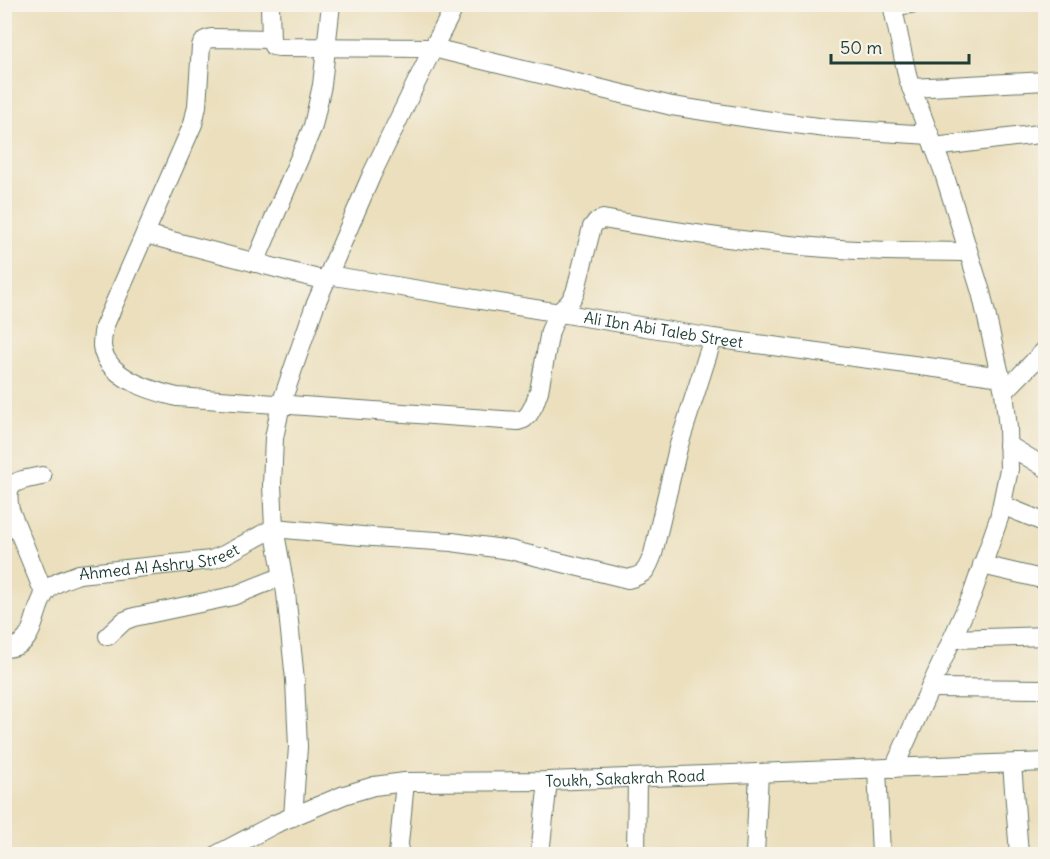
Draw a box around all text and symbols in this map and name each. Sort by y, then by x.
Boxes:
scale bar [831,27,969,65]
text: 50 m [840,36,882,59]
street label: Ali Ibn Abi Taleb Street [583,307,745,352]
street label: Ahmed Al Ashry Street [78,539,243,584]
street label: Toukh, Sakakrah Road [545,765,705,791]

